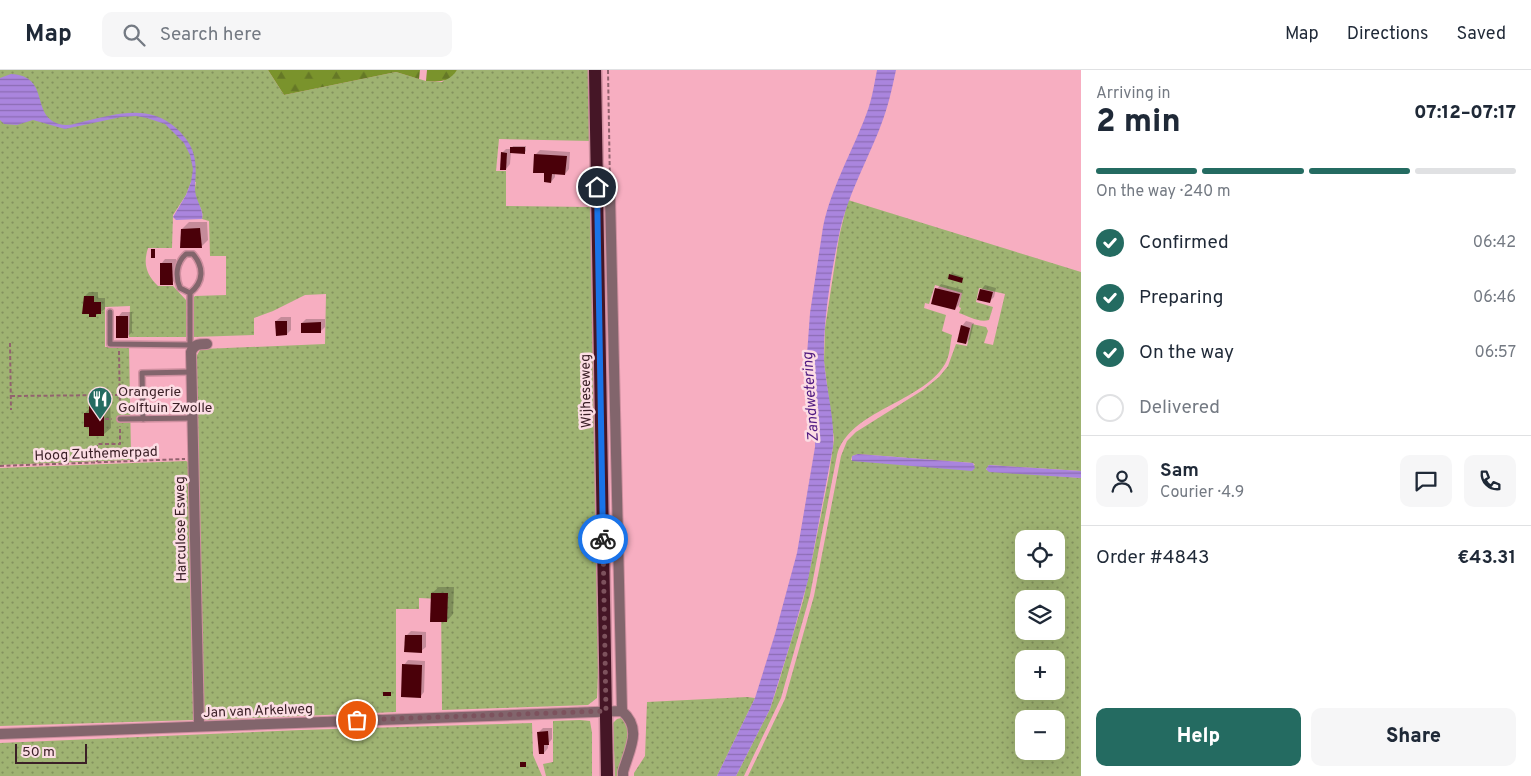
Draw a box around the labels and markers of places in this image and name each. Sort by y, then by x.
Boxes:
pin [576,166,618,208]
place label: Orangerie Golftuin Zwolle [118,384,212,417]
restaurant icon: Orangerie Golftuin Zwolle [87,386,113,420]
pin [336,699,378,741]

